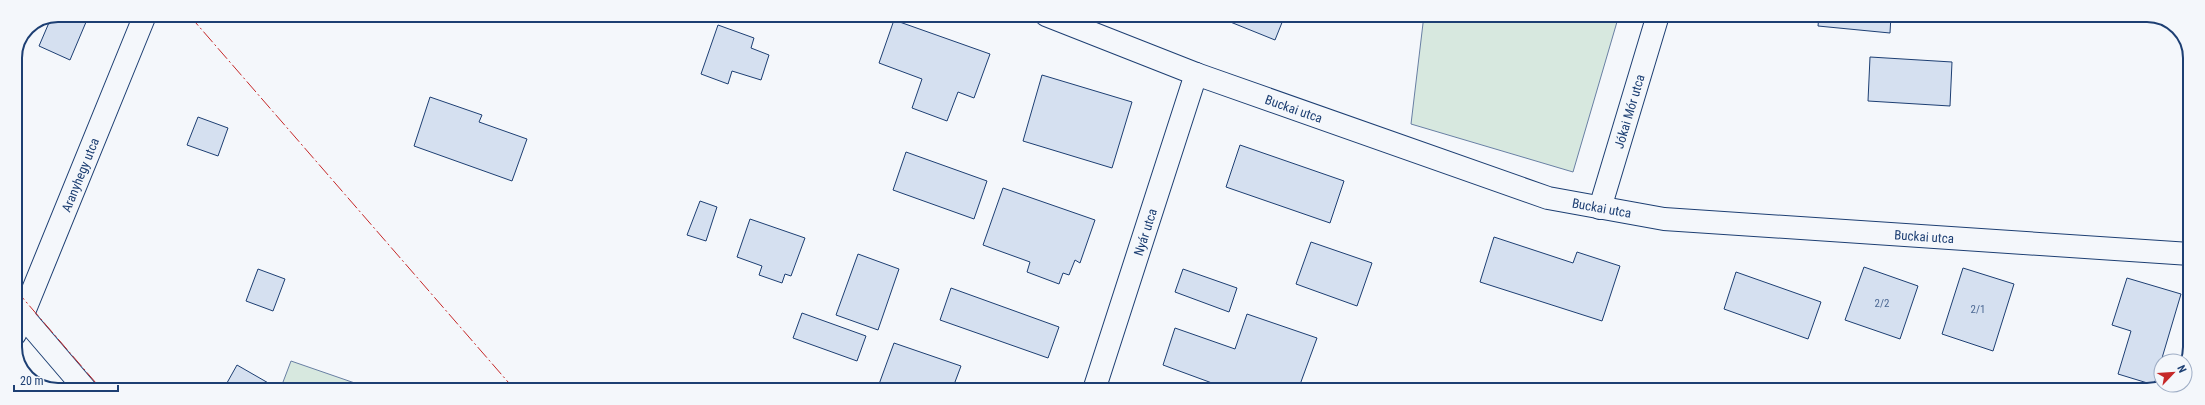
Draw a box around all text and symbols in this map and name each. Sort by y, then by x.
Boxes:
street label: Jókai Mór utca [1611,73,1648,150]
street label: Buckai utca [1263,92,1324,126]
street label: Aranyhegy utca [59,136,102,214]
street label: Buckai utca [1571,196,1632,221]
street label: Nyár utca [1131,207,1160,258]
street label: Buckai utca [1894,227,1954,246]
house number: 2/2 [1875,297,1889,310]
house number: 2/1 [1971,303,1985,316]
north arrow [2153,353,2193,393]
text: N [2174,363,2189,375]
scale bar [14,367,118,393]
text: 20 m [20,374,44,388]

